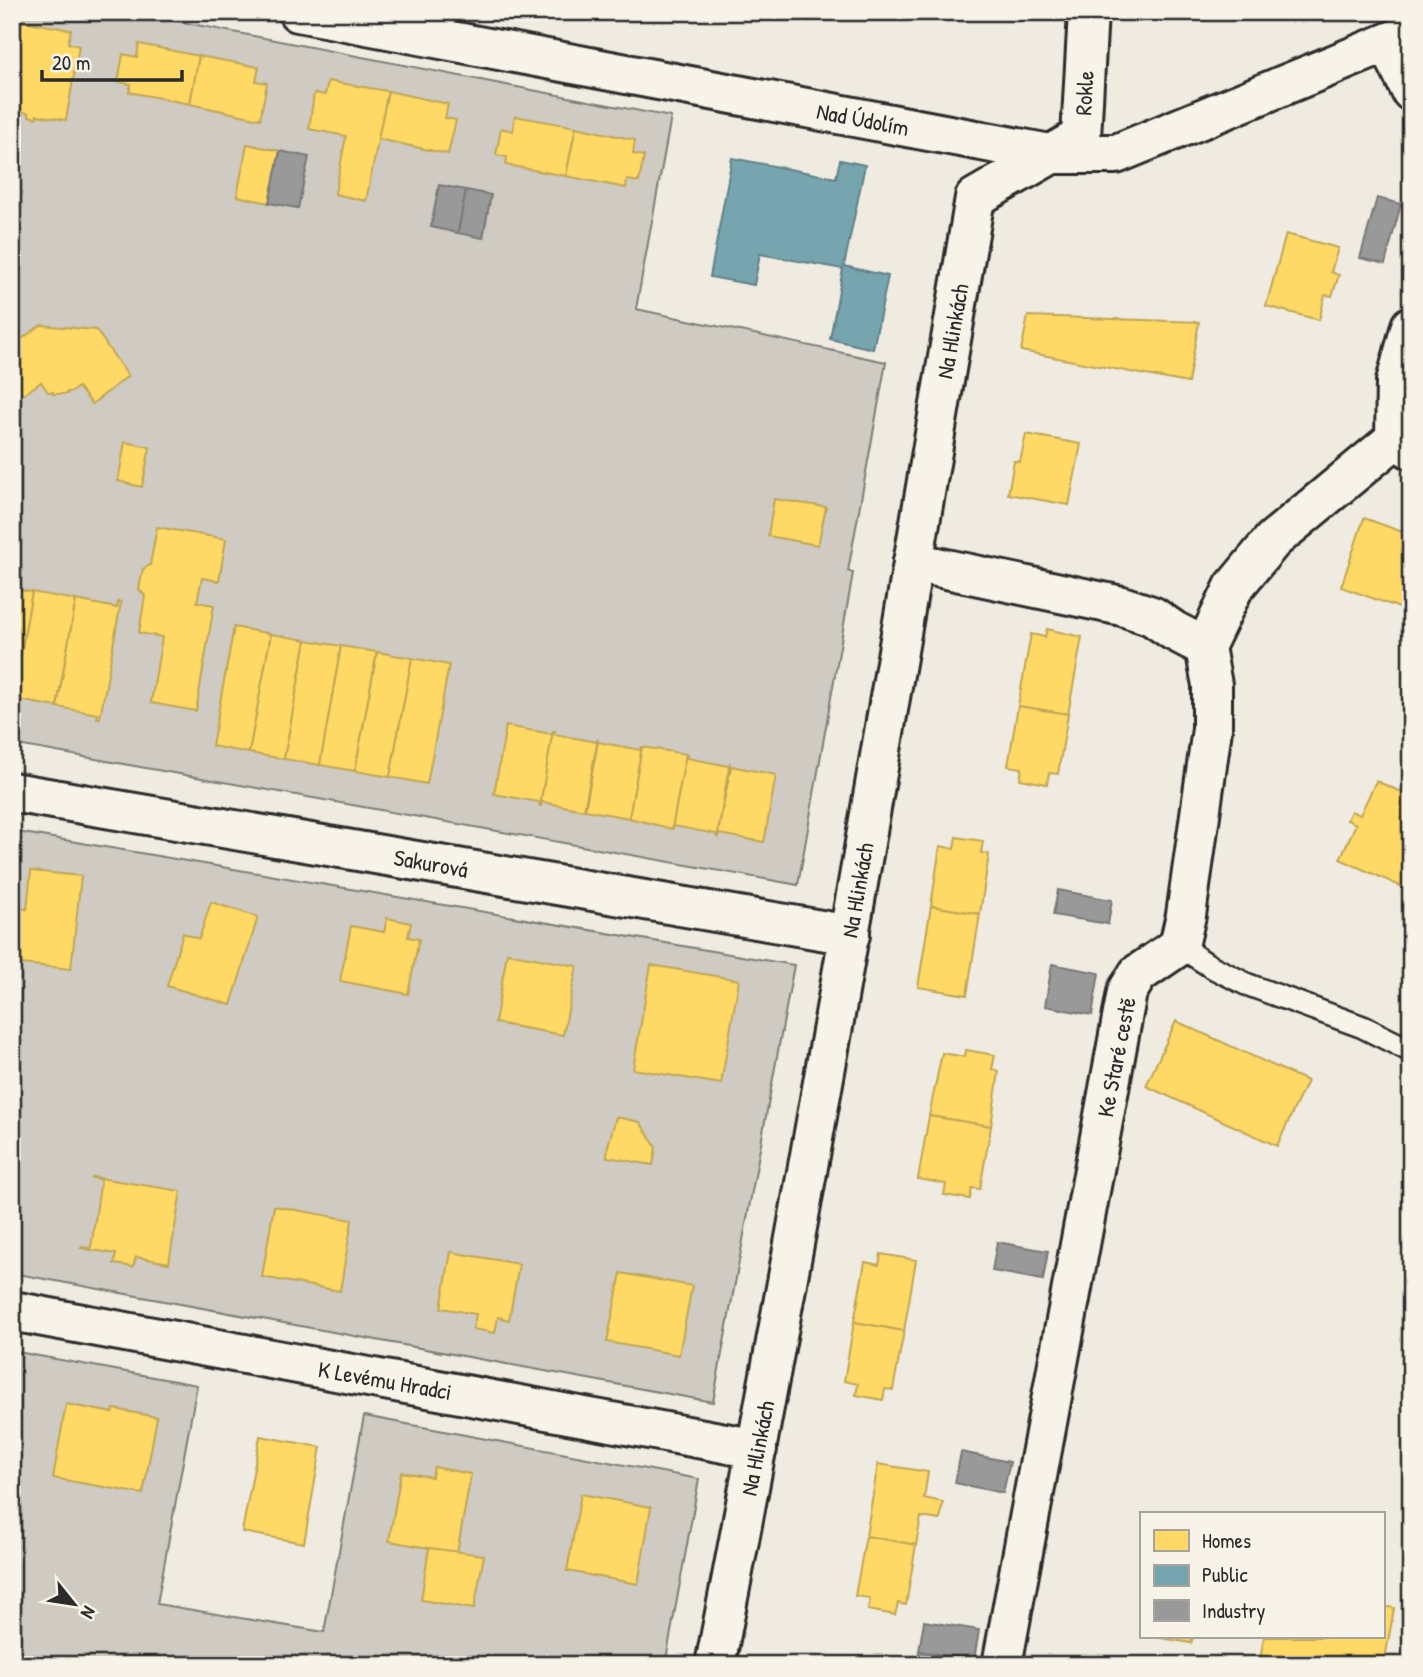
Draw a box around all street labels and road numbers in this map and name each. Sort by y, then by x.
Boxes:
street label: Rokle [1067,70,1101,116]
street label: Nad Údolím [814,95,912,143]
street label: Na Hlinkách [928,281,976,381]
street label: Na Hlinkách [833,840,881,940]
street label: Sakurová [392,841,470,885]
street label: Ke Staré cestě [1089,995,1143,1119]
street label: K Levému Hradci [316,1353,454,1407]
street label: Na Hlinkách [733,1398,781,1498]

